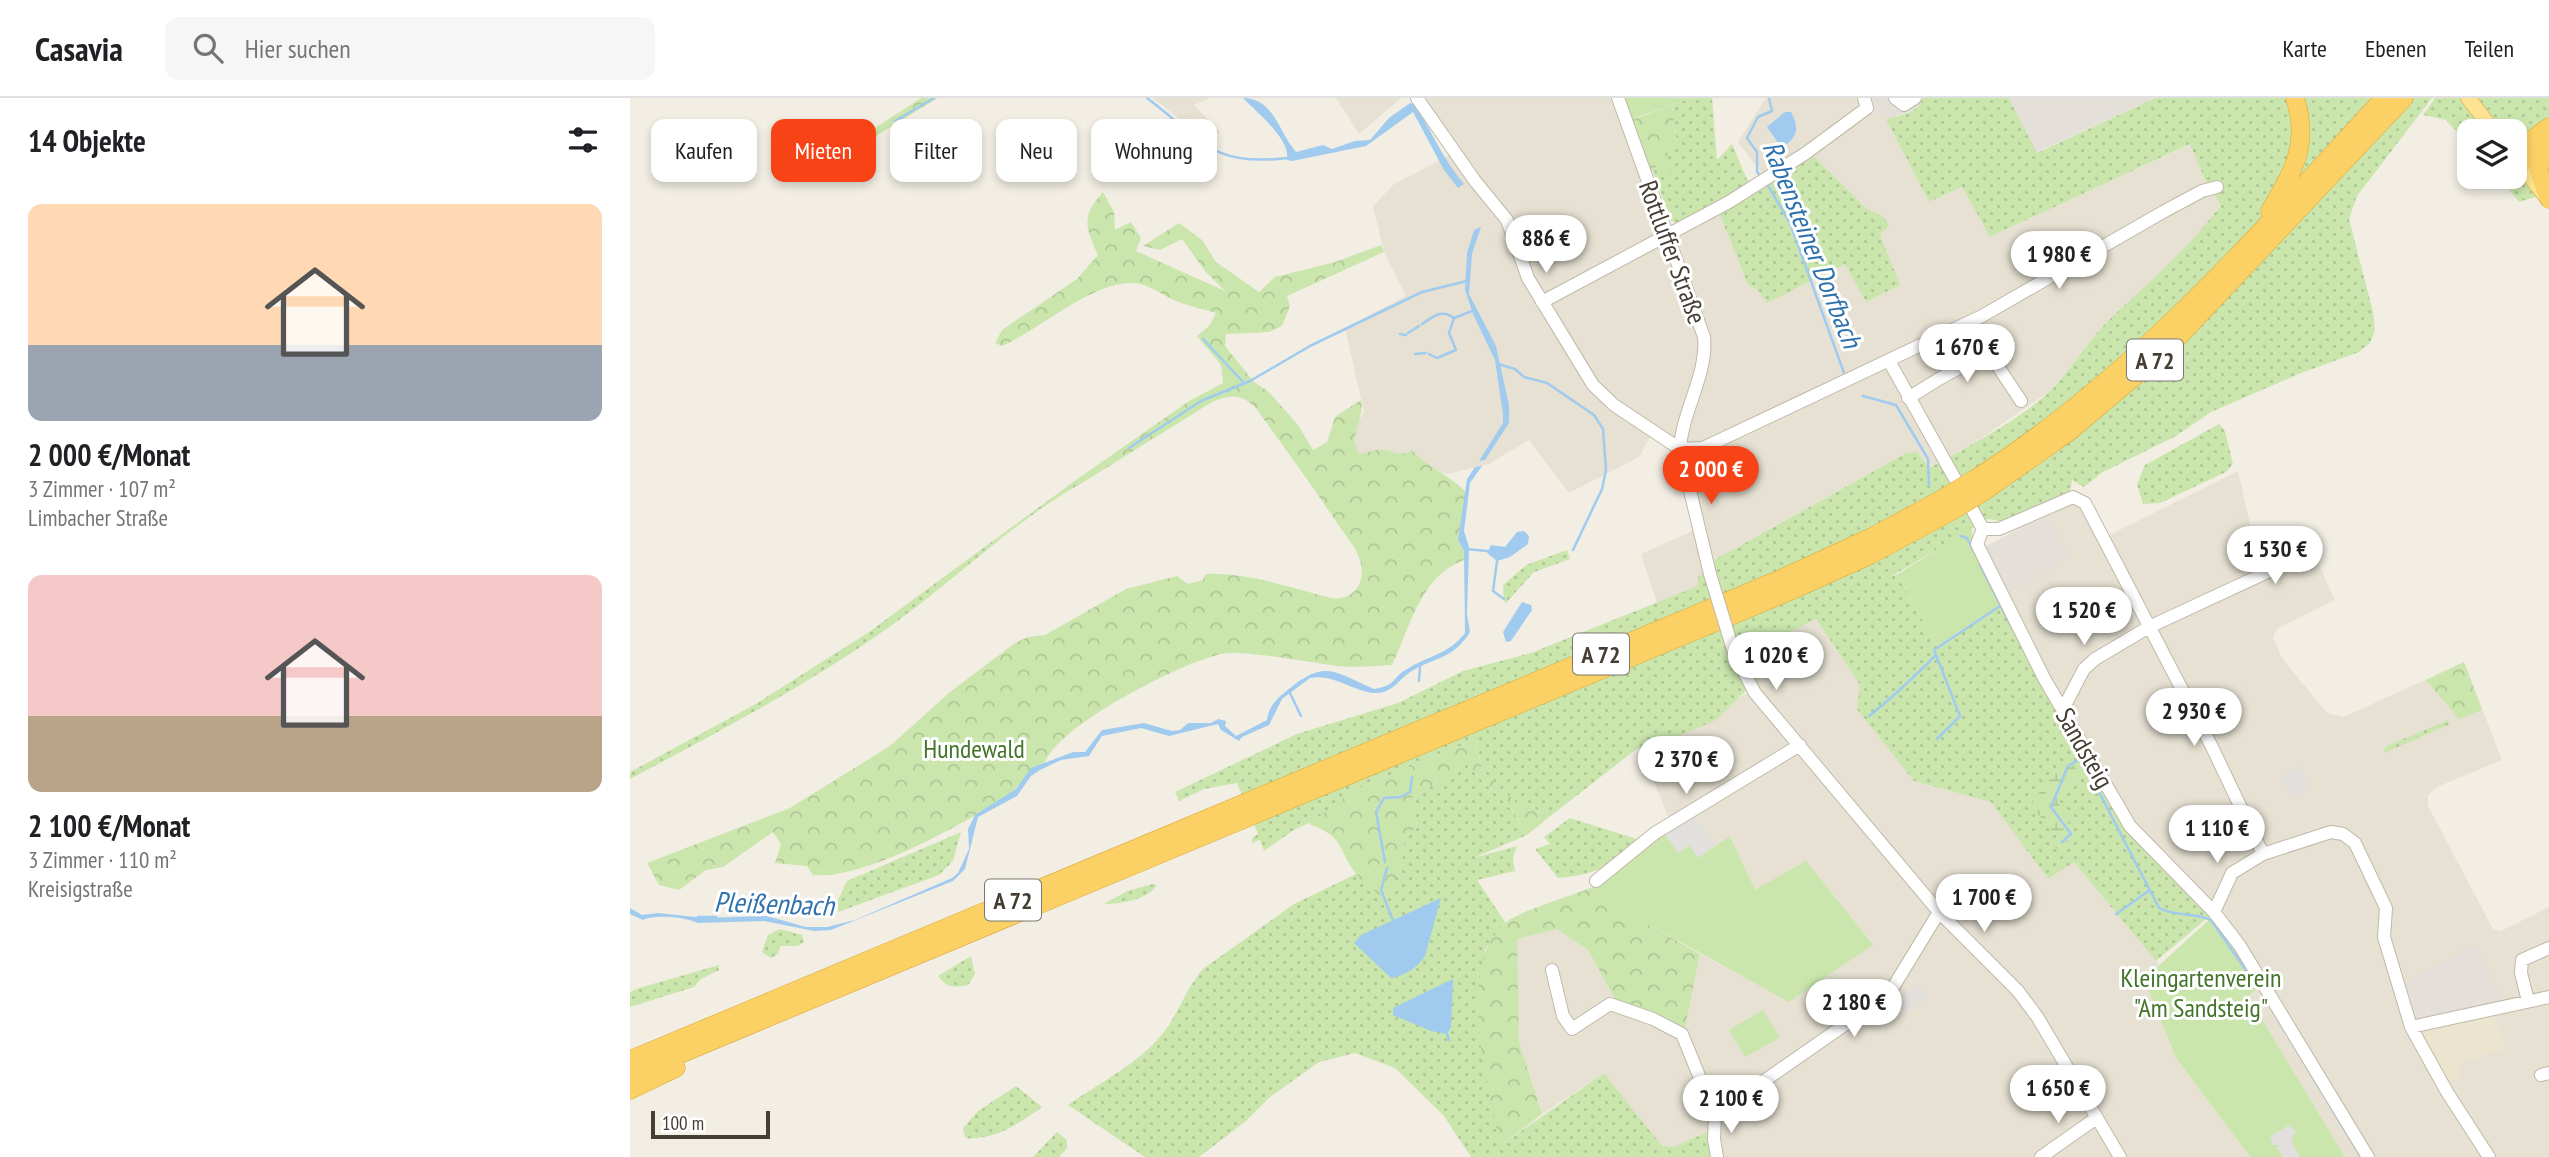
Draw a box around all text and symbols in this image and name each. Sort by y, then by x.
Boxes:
search box [165,17,655,80]
text: Casavia [35,27,123,70]
icon: search [189,29,227,67]
text: Hier suchen [245,32,351,65]
text: Karte [2283,33,2327,64]
text: Ebenen [2365,33,2427,64]
text: Teilen [2465,33,2514,64]
chip: Kaufen [651,119,757,182]
chip: Mieten [771,119,876,182]
chip: Filter [890,119,982,182]
chip: Neu [996,119,1077,182]
chip: Wohnung [1091,119,1217,182]
map controls [2457,119,2527,189]
button: layers [2457,119,2527,189]
text: 14 Objekte [28,121,146,160]
icon: filters [564,121,602,159]
water label: Rabensteiner Dorfbach [1755,135,1872,354]
street label: Rottluffer Straße [1632,176,1714,328]
pin: 886 € [1497,216,1595,275]
text: 886 € [1522,223,1570,252]
pin: 1 980 € [1994,232,2124,291]
text: 1 980 € [2027,239,2091,268]
icon: home [252,249,378,375]
pin: 1 670 € [1902,324,2032,384]
text: 1 670 € [1935,332,1999,361]
road number: A 72 [2127,340,2183,380]
text: 2 000 €/Monat [28,435,190,474]
pin: 2 000 € [1646,446,1776,506]
text: 2 000 € [1679,454,1743,483]
text: 3 Zimmer · 107 m² [28,474,176,503]
text: Limbacher Straße [28,503,168,532]
pin: 1 530 € [2210,526,2340,586]
text: 1 530 € [2243,534,2307,563]
pin: 1 520 € [2019,588,2149,647]
text: 1 520 € [2052,595,2116,624]
icon: home [252,620,378,746]
pin: 1 020 € [1711,632,1841,692]
road number: A 72 [1573,634,1629,674]
text: 1 020 € [1744,640,1808,669]
pin: 2 930 € [2129,688,2259,748]
text: 2 930 € [2162,696,2226,725]
street label: Sandsteig [2049,702,2121,794]
park label: Hundewald [923,732,1025,765]
pin: 2 370 € [1621,736,1751,796]
text: 2 370 € [1654,744,1718,773]
text: 2 100 €/Monat [28,806,190,845]
pin: 1 110 € [2152,806,2282,865]
text: 1 110 € [2185,813,2249,842]
text: 3 Zimmer · 110 m² [28,845,177,874]
text: Kreisigstraße [28,874,133,903]
pin: 1 700 € [1919,874,2049,934]
road number: A 72 [985,880,1041,920]
water label: Pleißenbach [713,882,836,924]
text: 1 700 € [1952,882,2016,911]
park label: Kleingartenverein "Am Sandsteig" [2121,961,2281,1024]
pin: 2 180 € [1789,979,1919,1039]
text: 2 180 € [1822,987,1886,1016]
pin: 1 650 € [1993,1066,2123,1125]
text: 1 650 € [2026,1073,2090,1102]
pin: 2 100 € [1666,1076,1796,1135]
text: 2 100 € [1699,1083,1763,1112]
scale bar [651,1108,770,1140]
text: 100 m [662,1111,704,1135]

